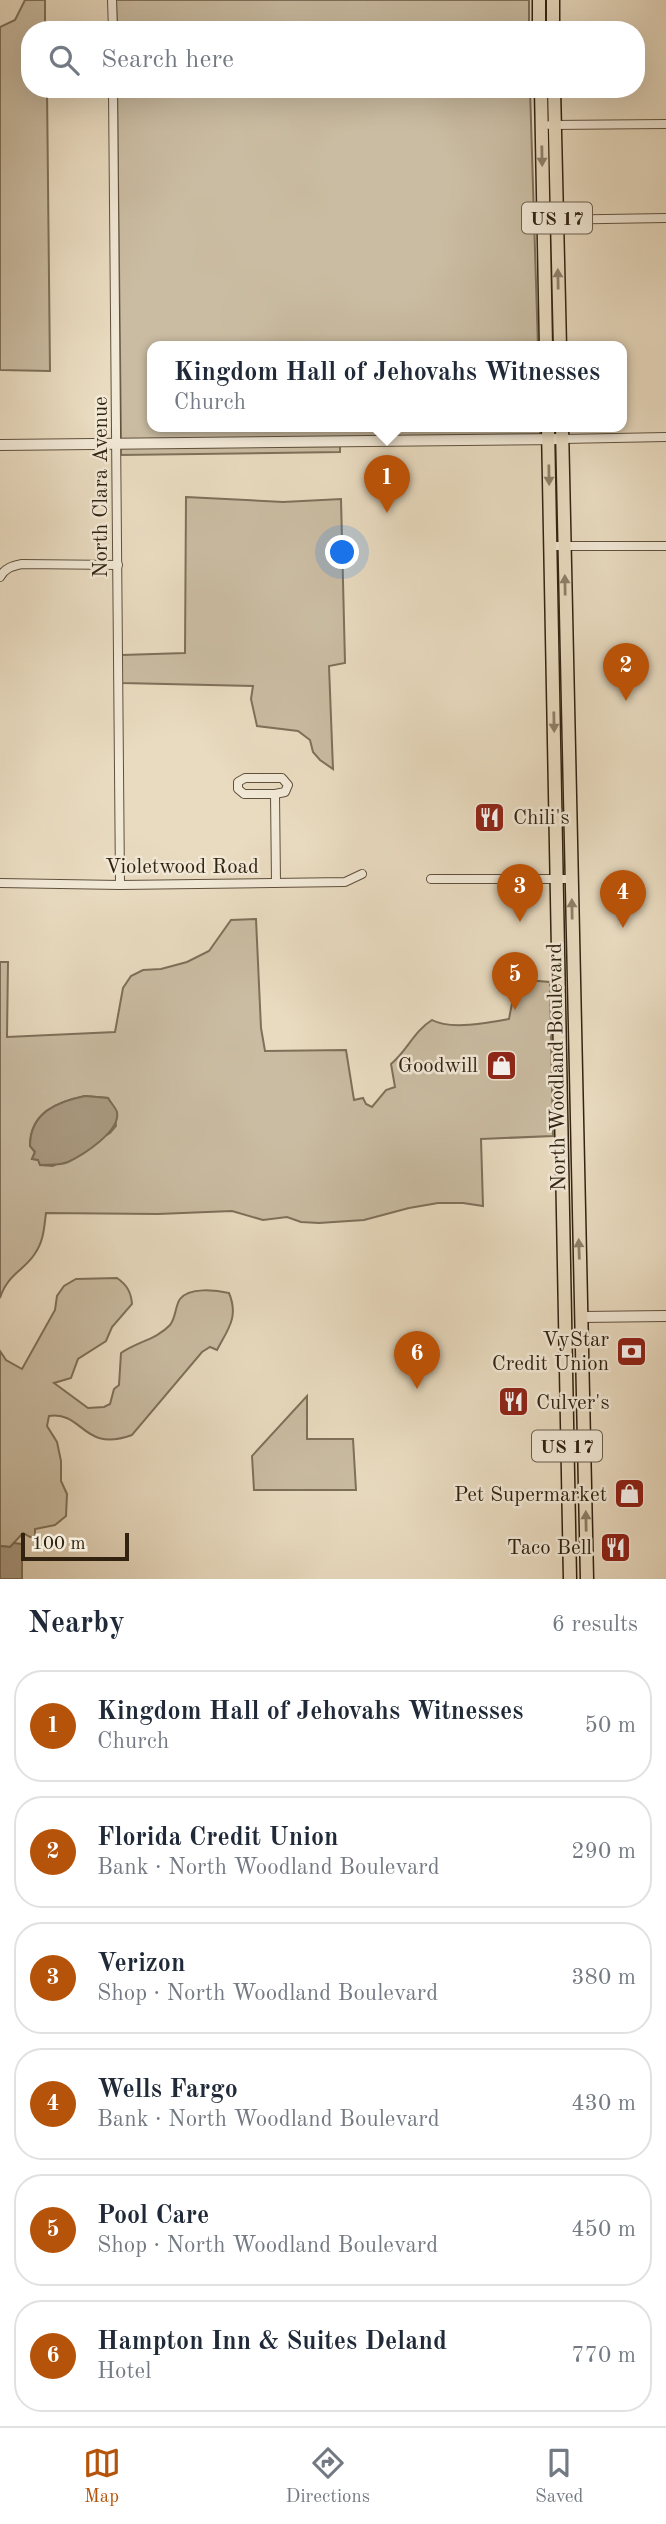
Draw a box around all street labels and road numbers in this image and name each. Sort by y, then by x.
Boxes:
road number: US 17 [522,202,592,233]
street label: North Clara Avenue [91,396,112,578]
street label: Violetwood Road [105,857,259,878]
street label: North Woodland Boulevard [545,943,570,1191]
road number: US 17 [532,1430,602,1462]

